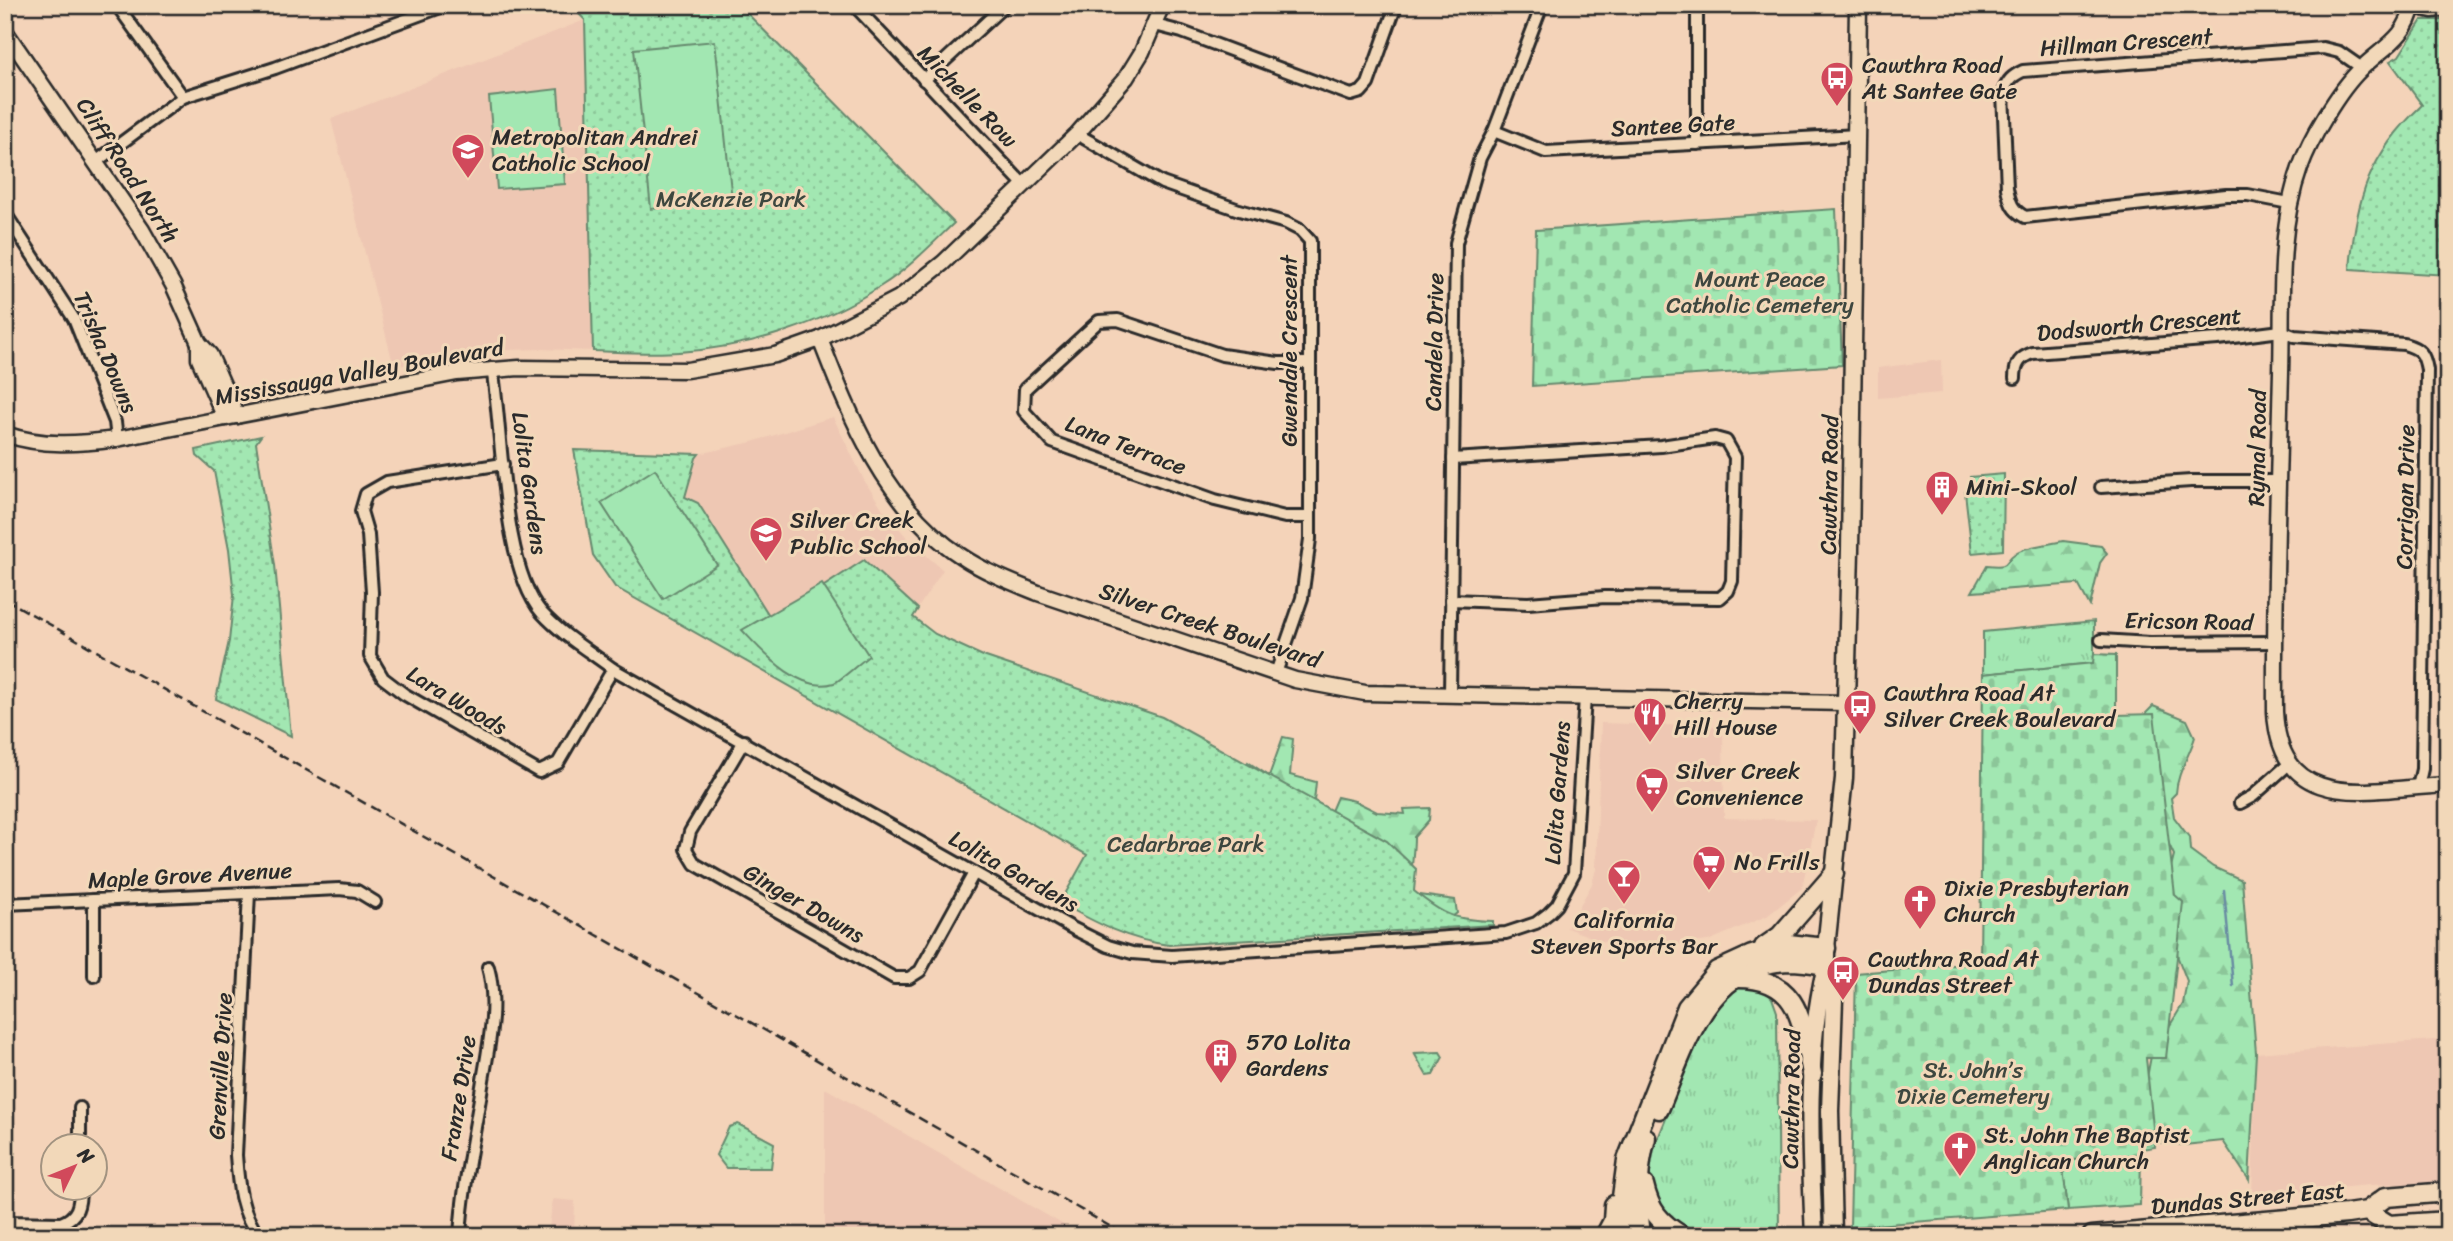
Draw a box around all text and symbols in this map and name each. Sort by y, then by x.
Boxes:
street label: Hillman Crescent [2039,16,2215,69]
street label: Michelle Row [907,35,1028,158]
place label: Cawthra Road At Santee Gate [1861,45,2018,112]
bus stop icon: Cawthra Road At Santee Gate [1818,59,1856,108]
street label: Cliff Road North [65,89,190,252]
street label: Santee Gate [1610,102,1736,149]
place label: Metropolitan Andrei Catholic School [492,117,698,184]
school or university icon: Metropolitan Andrei Catholic School [449,131,487,180]
park label: McKenzie Park [656,179,806,220]
street label: Gwendale Crescent [1269,253,1310,447]
park label: Mount Peace Catholic Cemetery [1666,259,1854,326]
street label: Candela Drive [1413,272,1456,412]
street label: Trisha Downs [61,285,150,420]
street label: Dodsworth Crescent [2035,295,2243,354]
street label: Mississauga Valley Boulevard [211,327,509,418]
street label: Rymal Road [2236,387,2279,507]
street label: Lana Terrace [1059,404,1193,487]
street label: Lolita Gardens [499,409,560,558]
street label: Cawthra Road [1808,413,1851,555]
street label: Corrigan Drive [2384,424,2427,570]
place label: Mini-Skool [1966,467,2077,508]
building icon: Mini-Skool [1923,468,1961,517]
place label: Silver Creek Public School [790,500,927,567]
school or university icon: Silver Creek Public School [747,514,785,563]
street label: Silver Creek Boulevard [1094,570,1328,681]
street label: Ericson Road [2124,600,2255,643]
street label: Lara Woods [398,654,516,747]
place label: Cawthra Road At Silver Creek Boulevard [1884,673,2117,740]
place label: Cherry Hill House [1674,681,1777,748]
bus stop icon: Cawthra Road At Silver Creek Boulevard [1841,687,1879,736]
restaurant icon: Cherry Hill House [1631,695,1669,744]
street label: Lolita Gardens [1532,719,1583,866]
place label: Silver Creek Convenience [1676,751,1803,818]
supermarket icon: Silver Creek Convenience [1633,765,1671,814]
street label: Lolita Gardens [941,819,1087,925]
park label: Cedarbrae Park [1107,824,1265,865]
place label: No Frills [1734,842,1820,883]
supermarket icon: No Frills [1690,843,1728,892]
street label: Maple Grove Avenue [87,850,293,901]
street label: Ginger Downs [735,852,873,955]
bar icon: California Steven Sports Bar [1605,857,1643,906]
place label: Dixie Presbyterian Church [1944,868,2129,935]
church icon: Dixie Presbyterian Church [1901,882,1939,931]
place label: California Steven Sports Bar [1531,900,1719,967]
place label: Cawthra Road At Dundas Street [1868,939,2040,1006]
bus stop icon: Cawthra Road At Dundas Street [1824,953,1862,1002]
street label: Grenville Drive [196,991,245,1141]
place label: 570 Lolita Gardens [1246,1022,1351,1089]
street label: Cawthra Road [1770,1027,1813,1169]
street label: Franze Drive [428,1032,489,1164]
building icon: 570 Lolita Gardens [1202,1036,1240,1085]
park label: St. John’s Dixie Cemetery [1897,1050,2049,1117]
place label: St. John The Baptist Anglican Church [1983,1115,2190,1182]
church icon: St. John The Baptist Anglican Church [1941,1129,1979,1178]
north arrow [38,1132,108,1202]
text: N [69,1139,103,1172]
street label: Dundas Street East [2149,1170,2347,1227]

